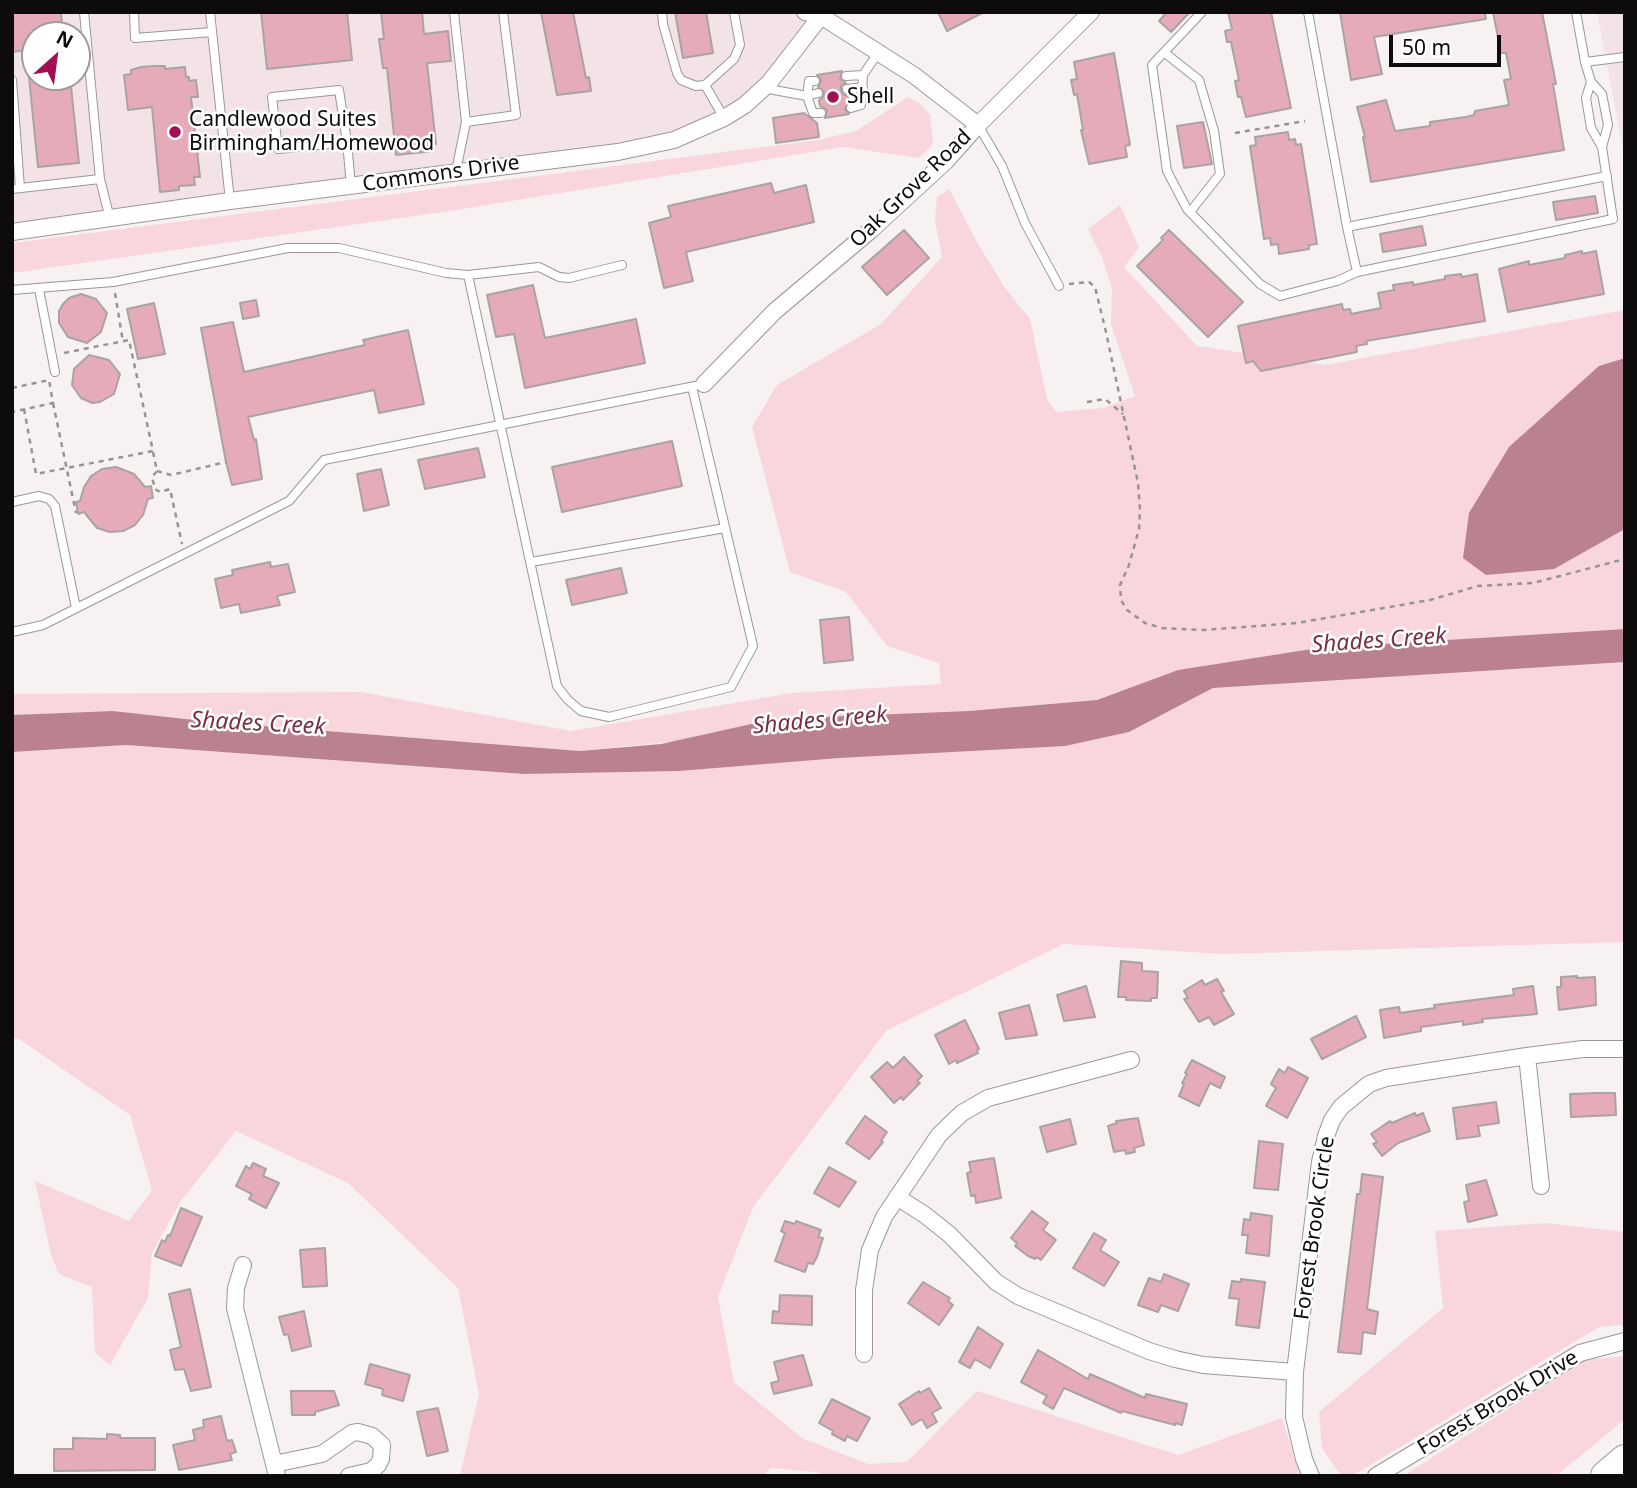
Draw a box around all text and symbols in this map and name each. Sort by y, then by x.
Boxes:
north arrow [21,21,91,91]
scale bar [1392,21,1504,65]
text: N [52,24,78,54]
text: 50 m [1402,33,1451,61]
place label: Shell [847,84,894,110]
marker: Shell [825,89,841,105]
place label: Candlewood Suites Birmingham/Homewood [189,107,434,157]
marker: Candlewood Suites Birmingham/Homewood [167,124,183,140]
street label: Oak Grove Road [845,125,977,253]
street label: Commons Drive [361,151,521,197]
water label: Shades Creek [1311,623,1447,659]
water label: Shades Creek [751,701,889,741]
water label: Shades Creek [190,707,326,741]
street label: Forest Brook Circle [1290,1135,1340,1321]
street label: Forest Brook Drive [1413,1345,1583,1461]

